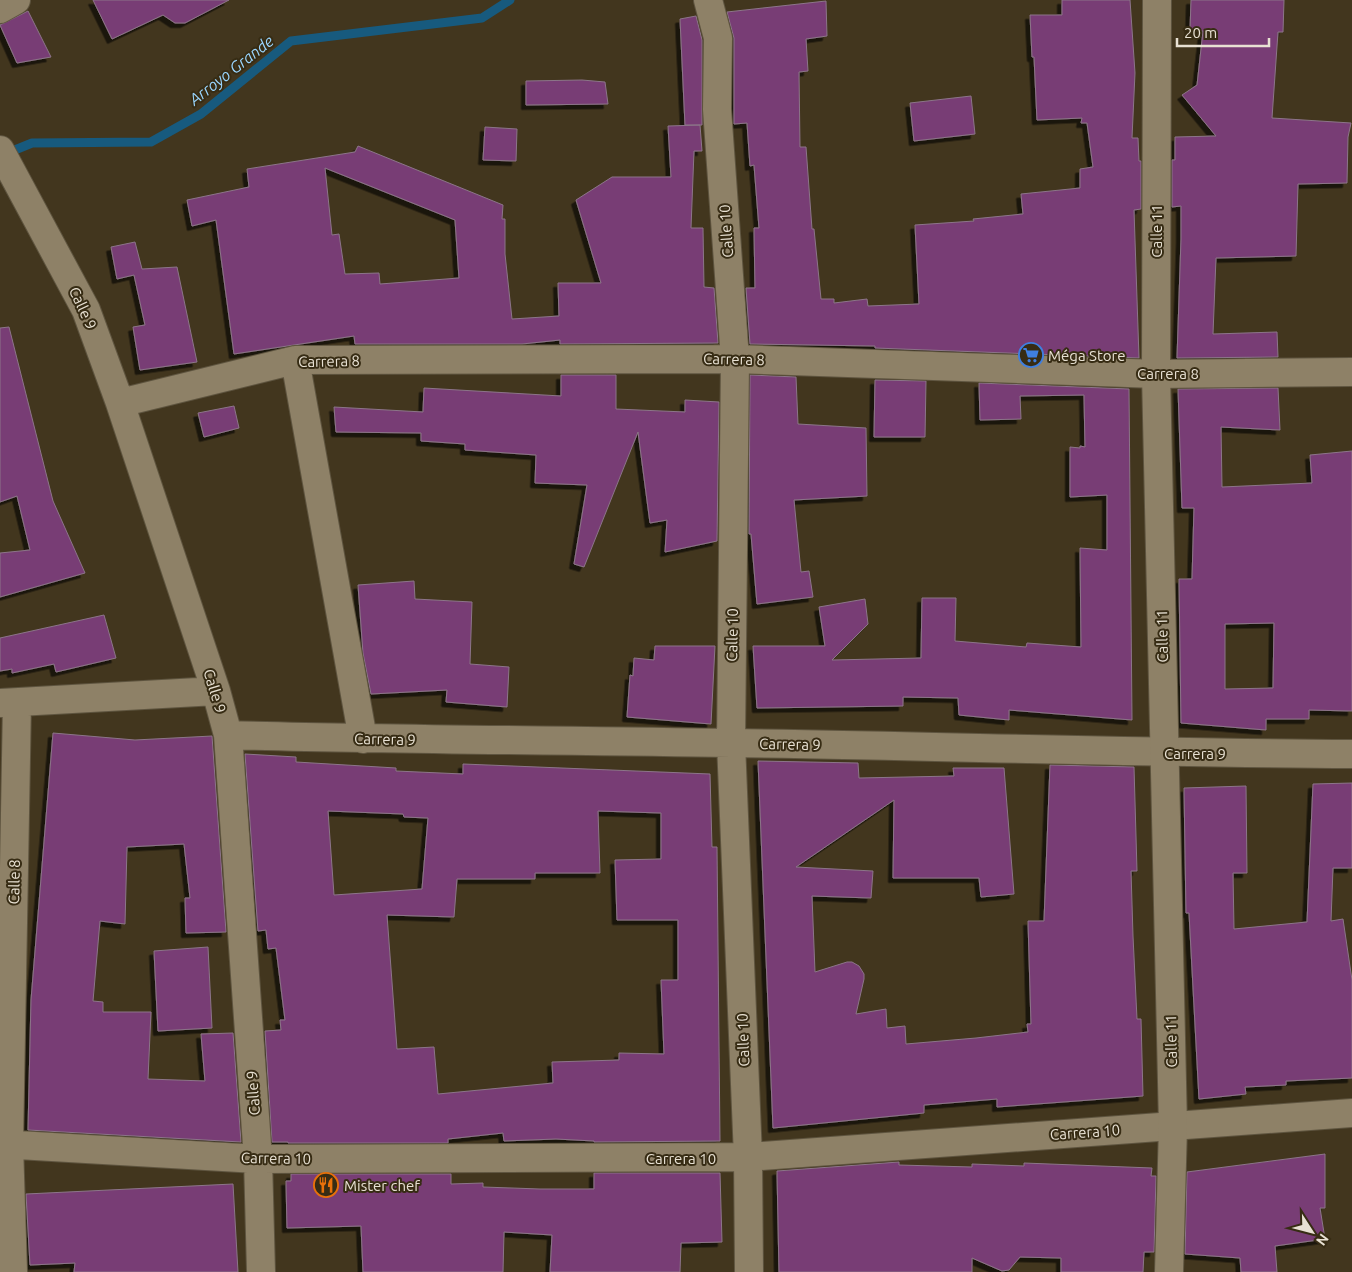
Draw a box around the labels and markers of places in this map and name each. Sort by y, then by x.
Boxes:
supermarket icon: Méga Store [1018,342,1044,368]
place label: Méga Store [1048,347,1126,364]
restaurant icon: Mister chef [313,1172,339,1198]
place label: Mister chef [344,1177,420,1194]

